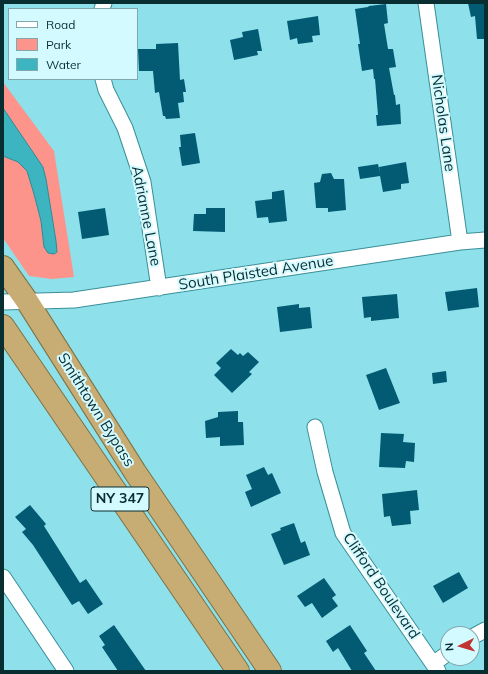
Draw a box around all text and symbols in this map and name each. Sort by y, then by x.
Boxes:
legend [8,8,138,80]
text: Road [46,17,75,32]
text: Park [46,37,71,52]
text: Water [46,57,81,72]
street label: Nicholas Lane [427,73,459,173]
street label: Adrianne Lane [127,164,165,268]
street label: South Plaisted Avenue [177,252,335,294]
street label: Smithtown Bypass [54,350,138,470]
road number: NY 347 [91,487,149,511]
street label: Clifford Boulevard [339,530,423,642]
north arrow [440,626,480,666]
text: N [442,642,456,652]

